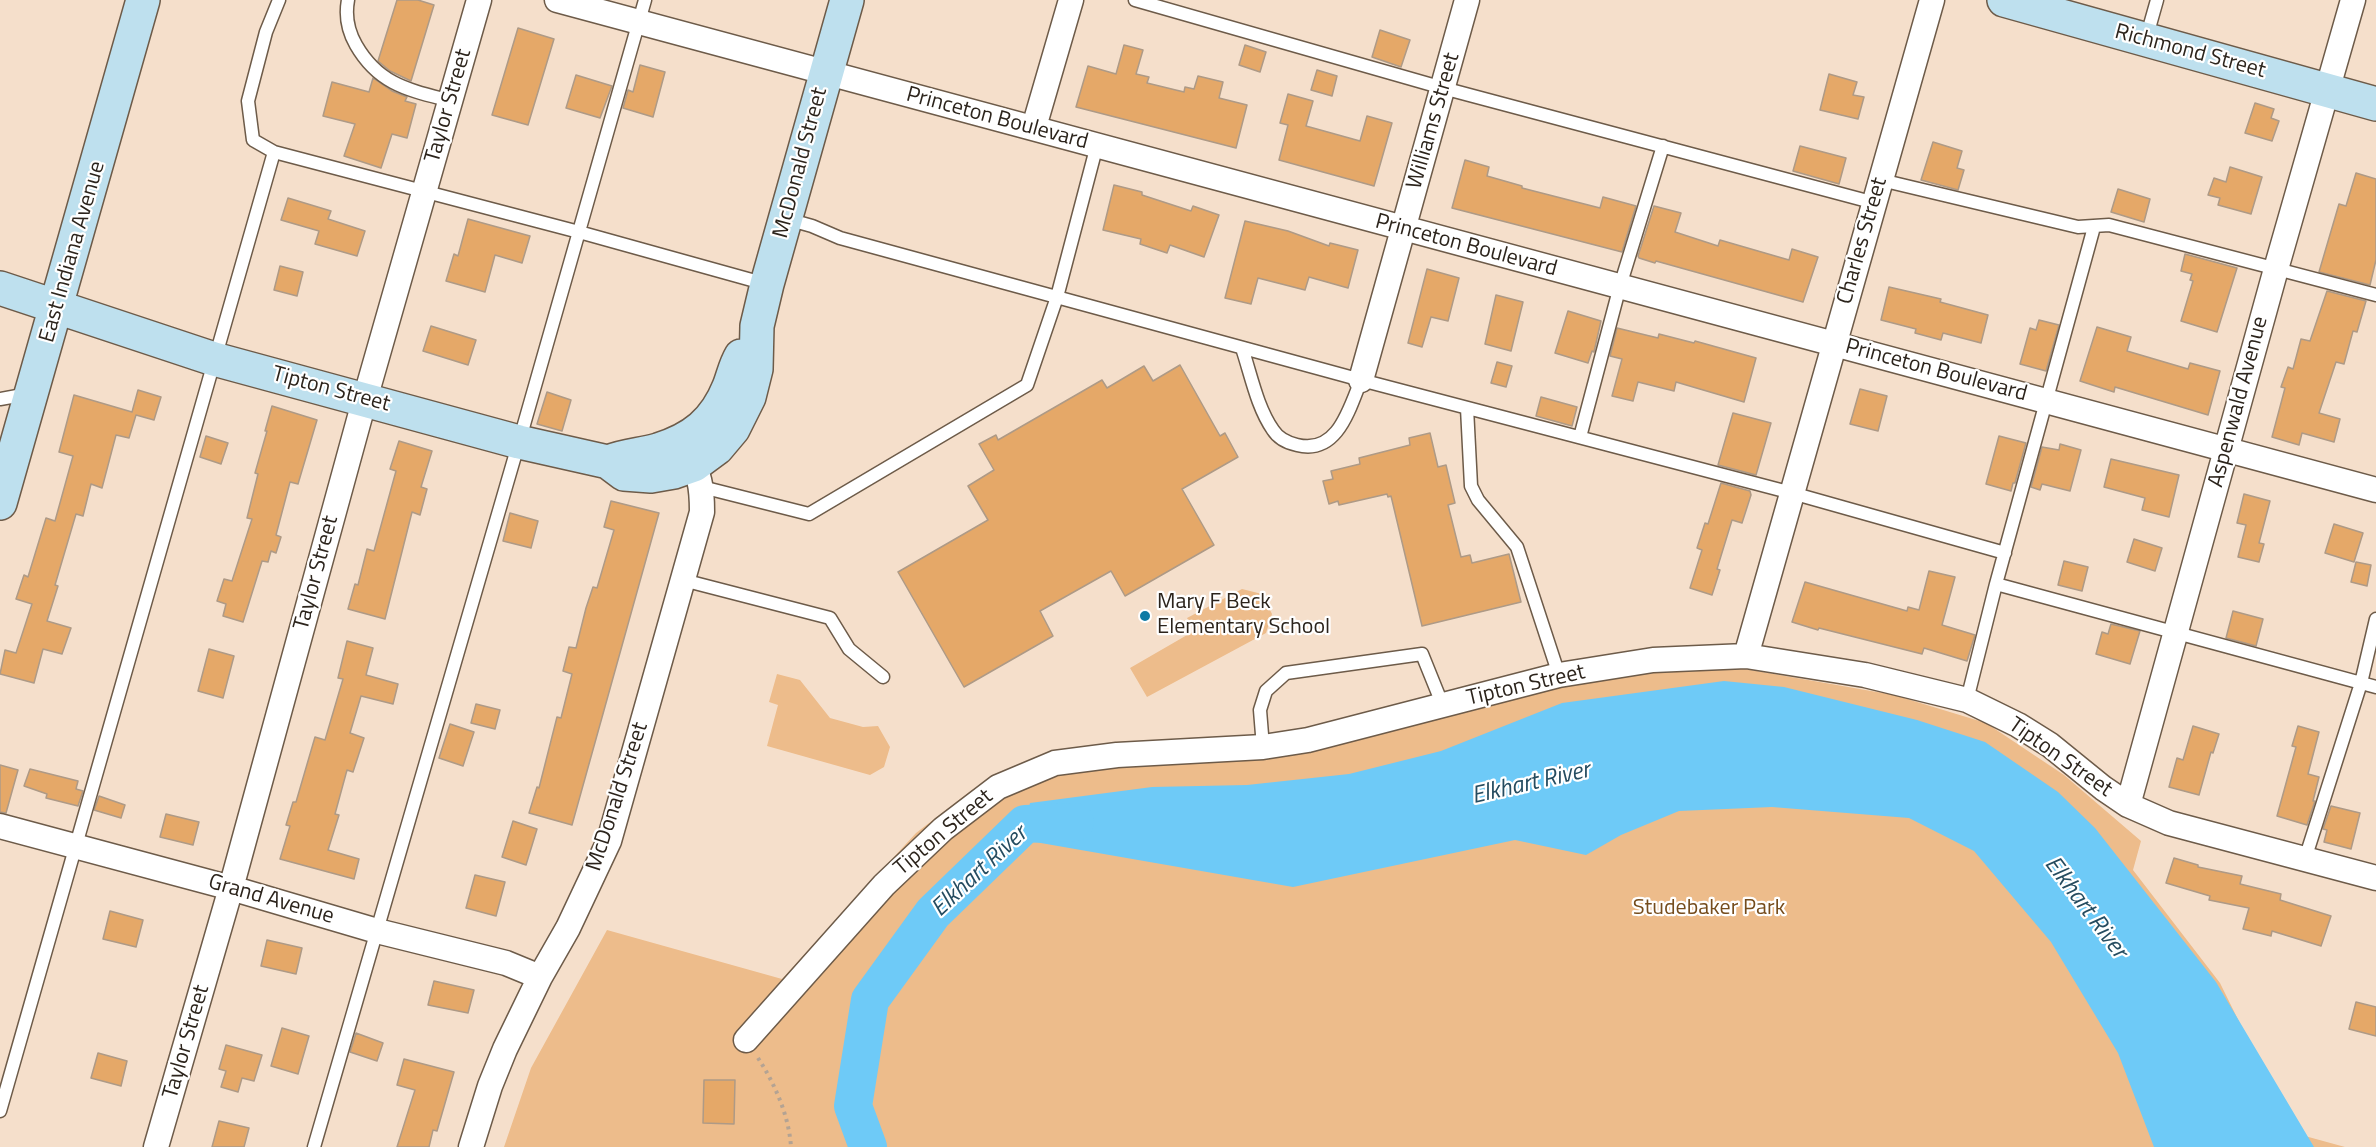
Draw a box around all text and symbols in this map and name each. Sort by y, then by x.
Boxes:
street label: Richmond Street [2112,19,2268,85]
street label: Taylor Street [420,46,478,166]
street label: Williams Street [1402,50,1466,192]
street label: Princeton Boulevard [903,82,1091,156]
street label: McDonald Street [768,85,834,241]
street label: East Indiana Avenue [35,158,111,346]
street label: Charles Street [1832,175,1894,307]
street label: Princeton Boulevard [1372,209,1560,283]
street label: Aspenwald Avenue [2203,314,2275,490]
street label: Princeton Boulevard [1842,334,2030,408]
street label: Tipton Street [269,362,393,418]
street label: Taylor Street [289,513,345,633]
place label: Mary F Beck Elementary School [1157,590,1330,642]
marker: Mary F Beck Elementary School [1138,609,1152,623]
street label: Tipton Street [1464,660,1588,712]
street label: Tipton Street [2003,713,2117,803]
street label: McDonald Street [582,719,654,875]
water label: Elkhart River [1469,756,1593,812]
street label: Tipton Street [889,784,999,882]
water label: Elkhart River [926,820,1034,924]
water label: Elkhart River [2037,851,2133,965]
street label: Grand Avenue [205,869,337,931]
park label: Studebaker Park [1633,896,1785,922]
street label: Taylor Street [158,982,216,1102]

